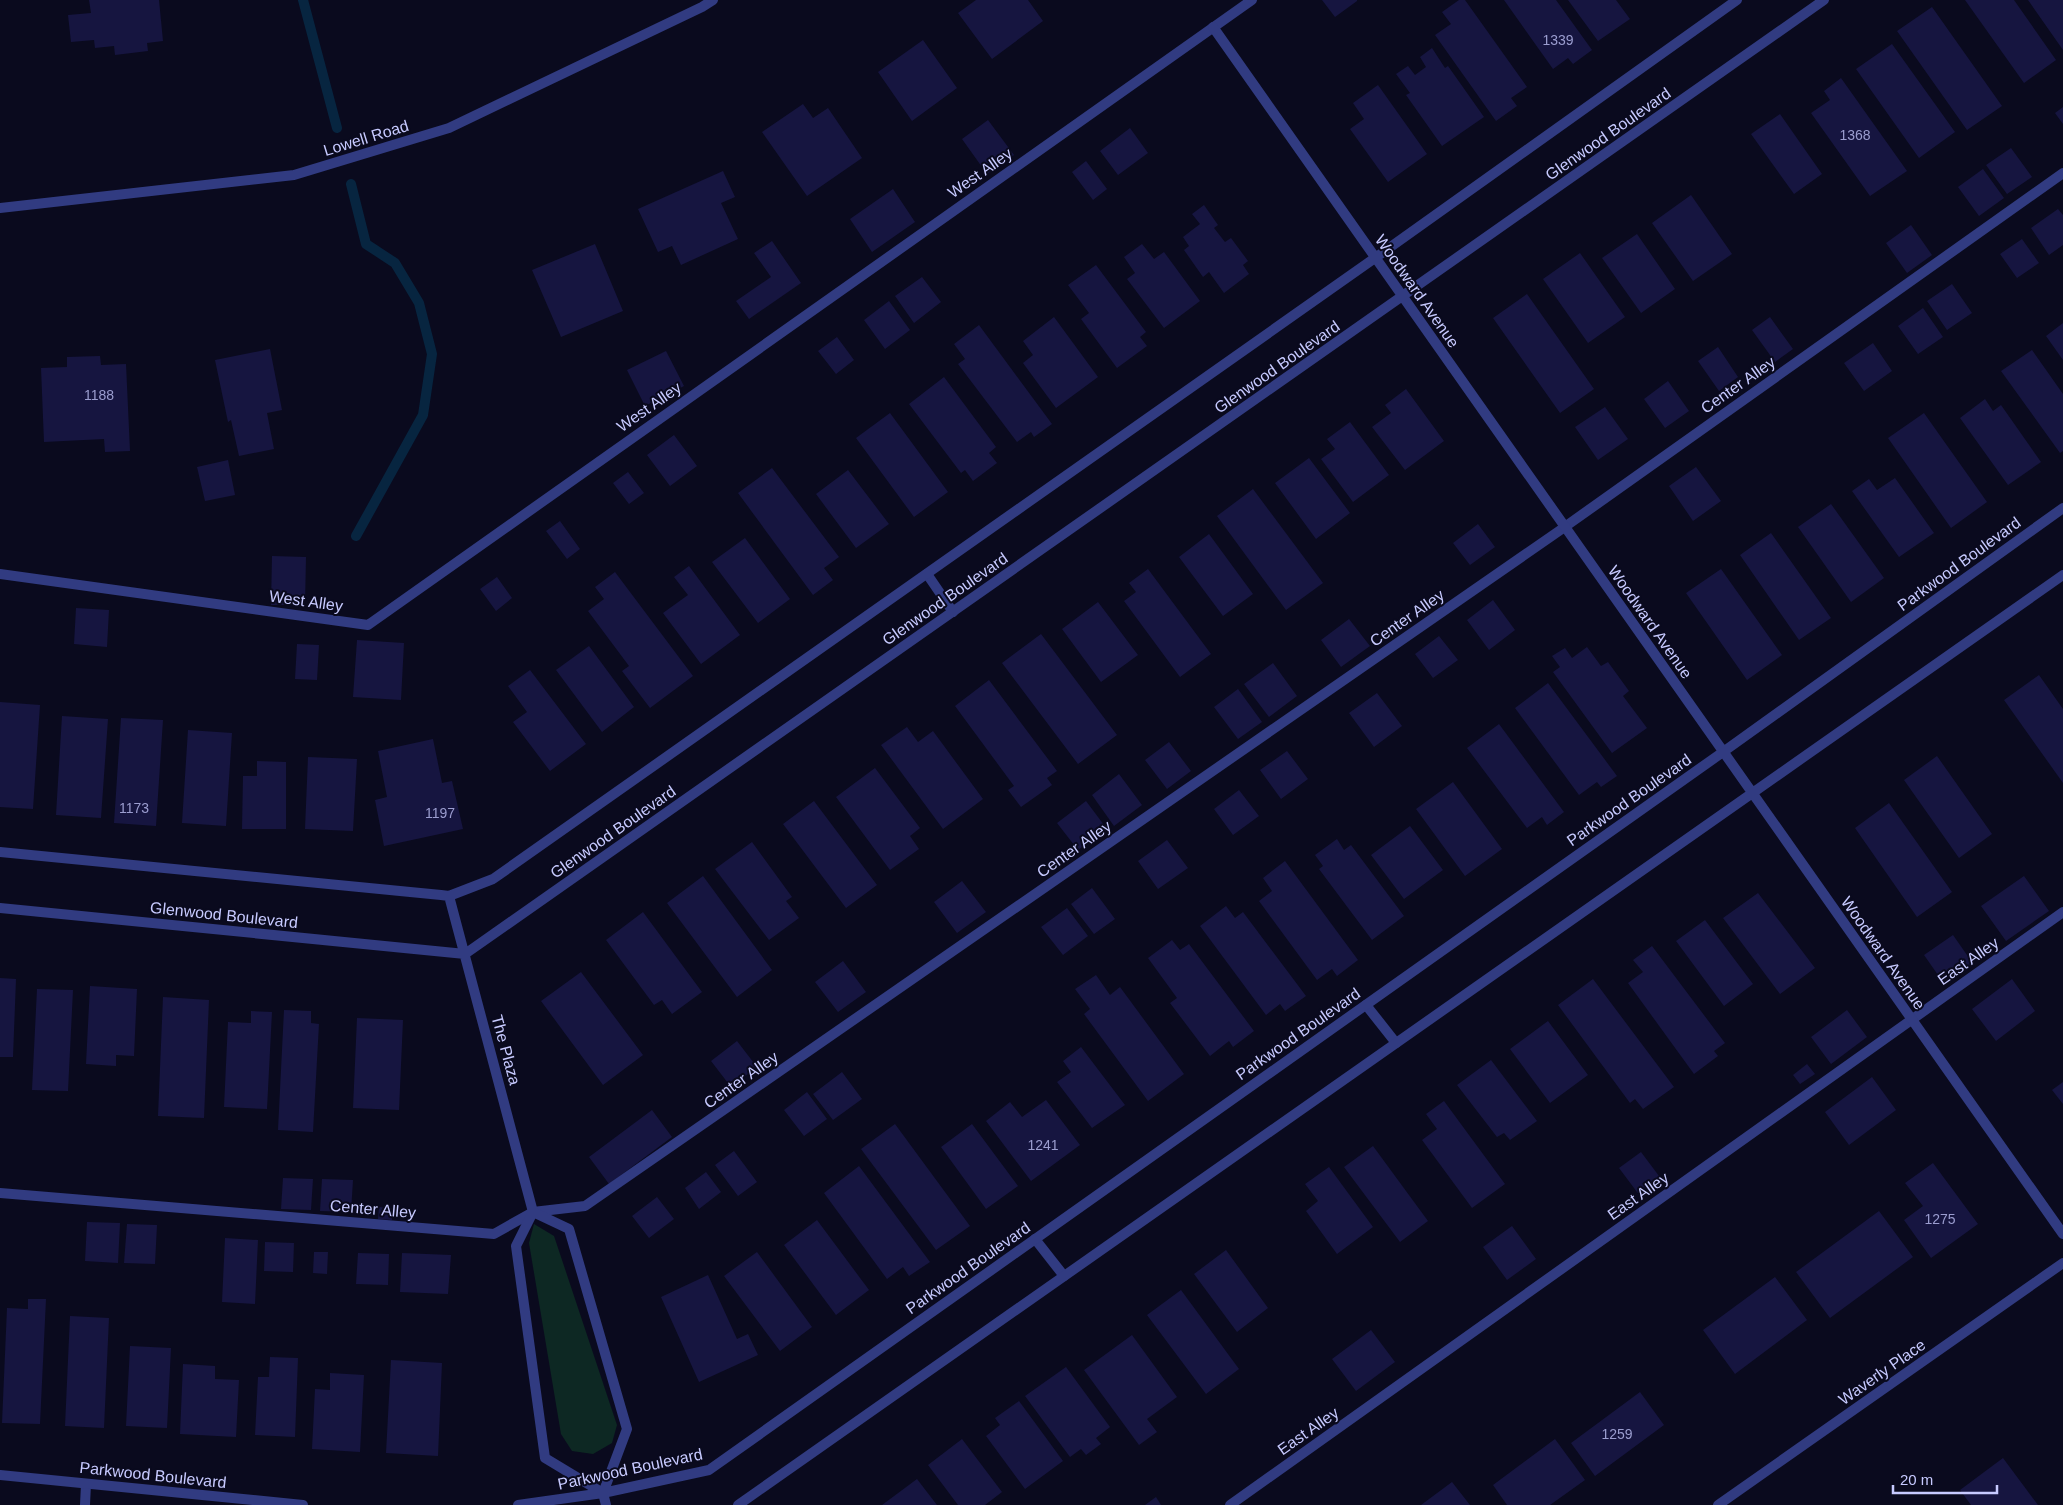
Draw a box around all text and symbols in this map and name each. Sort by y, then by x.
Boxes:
house number: 1339 [1542,32,1574,48]
street label: Glenwood Boulevard [1542,84,1674,184]
street label: Lowell Road [321,117,411,159]
house number: 1368 [1839,127,1871,143]
street label: West Alley [945,145,1015,201]
street label: Woodward Avenue [1372,231,1462,351]
street label: Glenwood Boulevard [1211,317,1343,417]
street label: Center Alley [1698,353,1778,417]
street label: West Alley [614,379,684,435]
house number: 1188 [84,387,114,403]
street label: Parkwood Boulevard [1894,514,2024,614]
street label: Glenwood Boulevard [879,549,1011,649]
street label: Woodward Avenue [1605,562,1695,682]
street label: Center Alley [1367,586,1447,650]
street label: West Alley [268,587,344,615]
street label: Parkwood Boulevard [1564,751,1694,849]
street label: Glenwood Boulevard [547,782,679,882]
house number: 1173 [119,800,149,816]
house number: 1197 [425,805,455,821]
street label: Center Alley [1034,817,1114,881]
street label: Woodward Avenue [1838,893,1928,1013]
street label: Glenwood Boulevard [149,899,299,931]
street label: East Alley [1934,934,2002,988]
street label: Parkwood Boulevard [1233,985,1363,1083]
street label: The Plaza [488,1013,524,1087]
street label: Center Alley [701,1048,781,1112]
house number: 1241 [1027,1137,1059,1153]
street label: East Alley [1604,1169,1672,1223]
street label: Center Alley [329,1197,417,1221]
house number: 1275 [1924,1211,1956,1227]
street label: Parkwood Boulevard [903,1219,1033,1317]
street label: Waverly Place [1835,1336,1929,1408]
street label: East Alley [1274,1404,1342,1458]
house number: 1259 [1601,1426,1633,1442]
street label: Parkwood Boulevard [556,1445,704,1493]
street label: Parkwood Boulevard [79,1459,227,1491]
scale bar [1893,1462,1997,1494]
text: 20 m [1900,1471,1933,1488]

